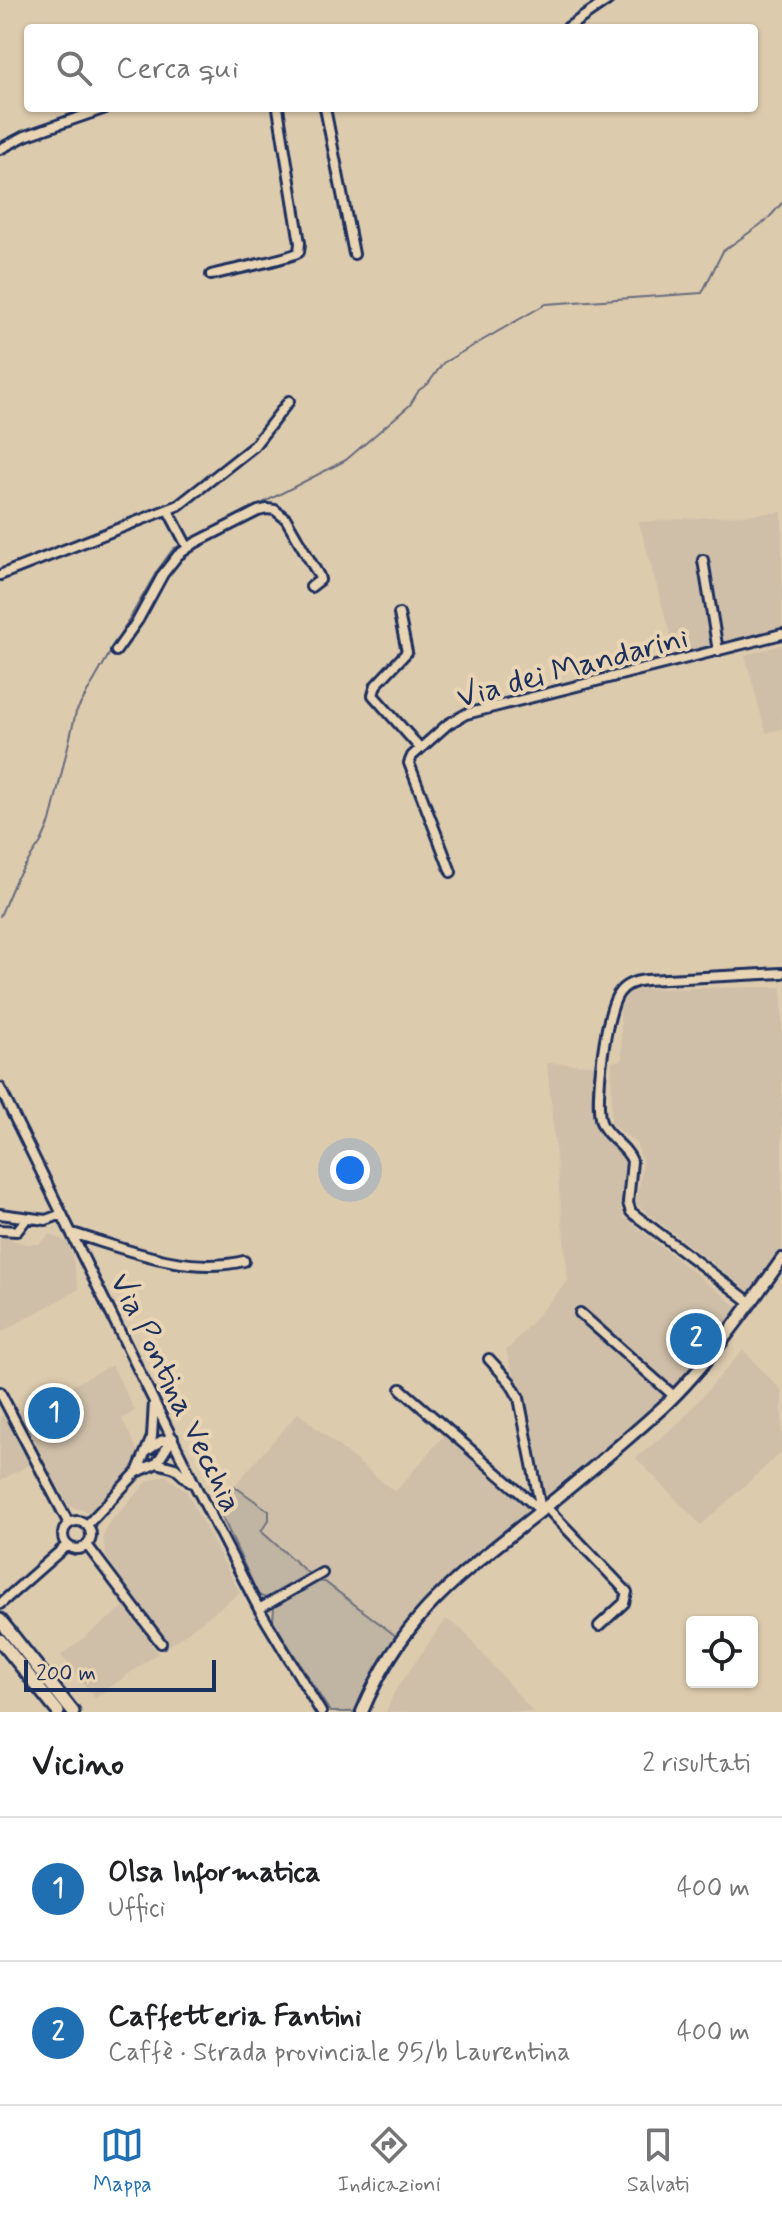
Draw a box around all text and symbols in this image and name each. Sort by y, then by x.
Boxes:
search box [24,24,758,112]
icon: search [52,46,96,90]
text: Cerca qui [116,49,239,88]
street label: Via dei Mandarini [452,617,693,719]
your location [330,1150,370,1190]
street label: Via Pontina Vecchia [99,1266,251,1520]
pin: 2 [670,1309,722,1369]
pin: 1 [28,1383,80,1443]
map controls [686,1616,758,1688]
button: locate [686,1616,758,1688]
scale bar [24,1656,216,1692]
text: 200 m [36,1660,96,1688]
text: Vicino [32,1742,124,1787]
text: 2 risultati [642,1747,750,1781]
text: Olsa Informatica [108,1853,321,1892]
text: 1 [52,1872,64,1906]
text: 400 m [677,1872,750,1906]
text: Uffici [108,1892,165,1926]
text: Caffetteria Fantini [108,1997,361,2036]
text: 2 [52,2016,64,2050]
text: 400 m [677,2016,750,2050]
text: Caffè · Strada provinciale 95/b Laurentina [108,2036,571,2070]
tab: Mappa [93,2123,152,2199]
tab: Indicazioni [338,2123,441,2199]
tab: Salvati [627,2123,689,2199]

